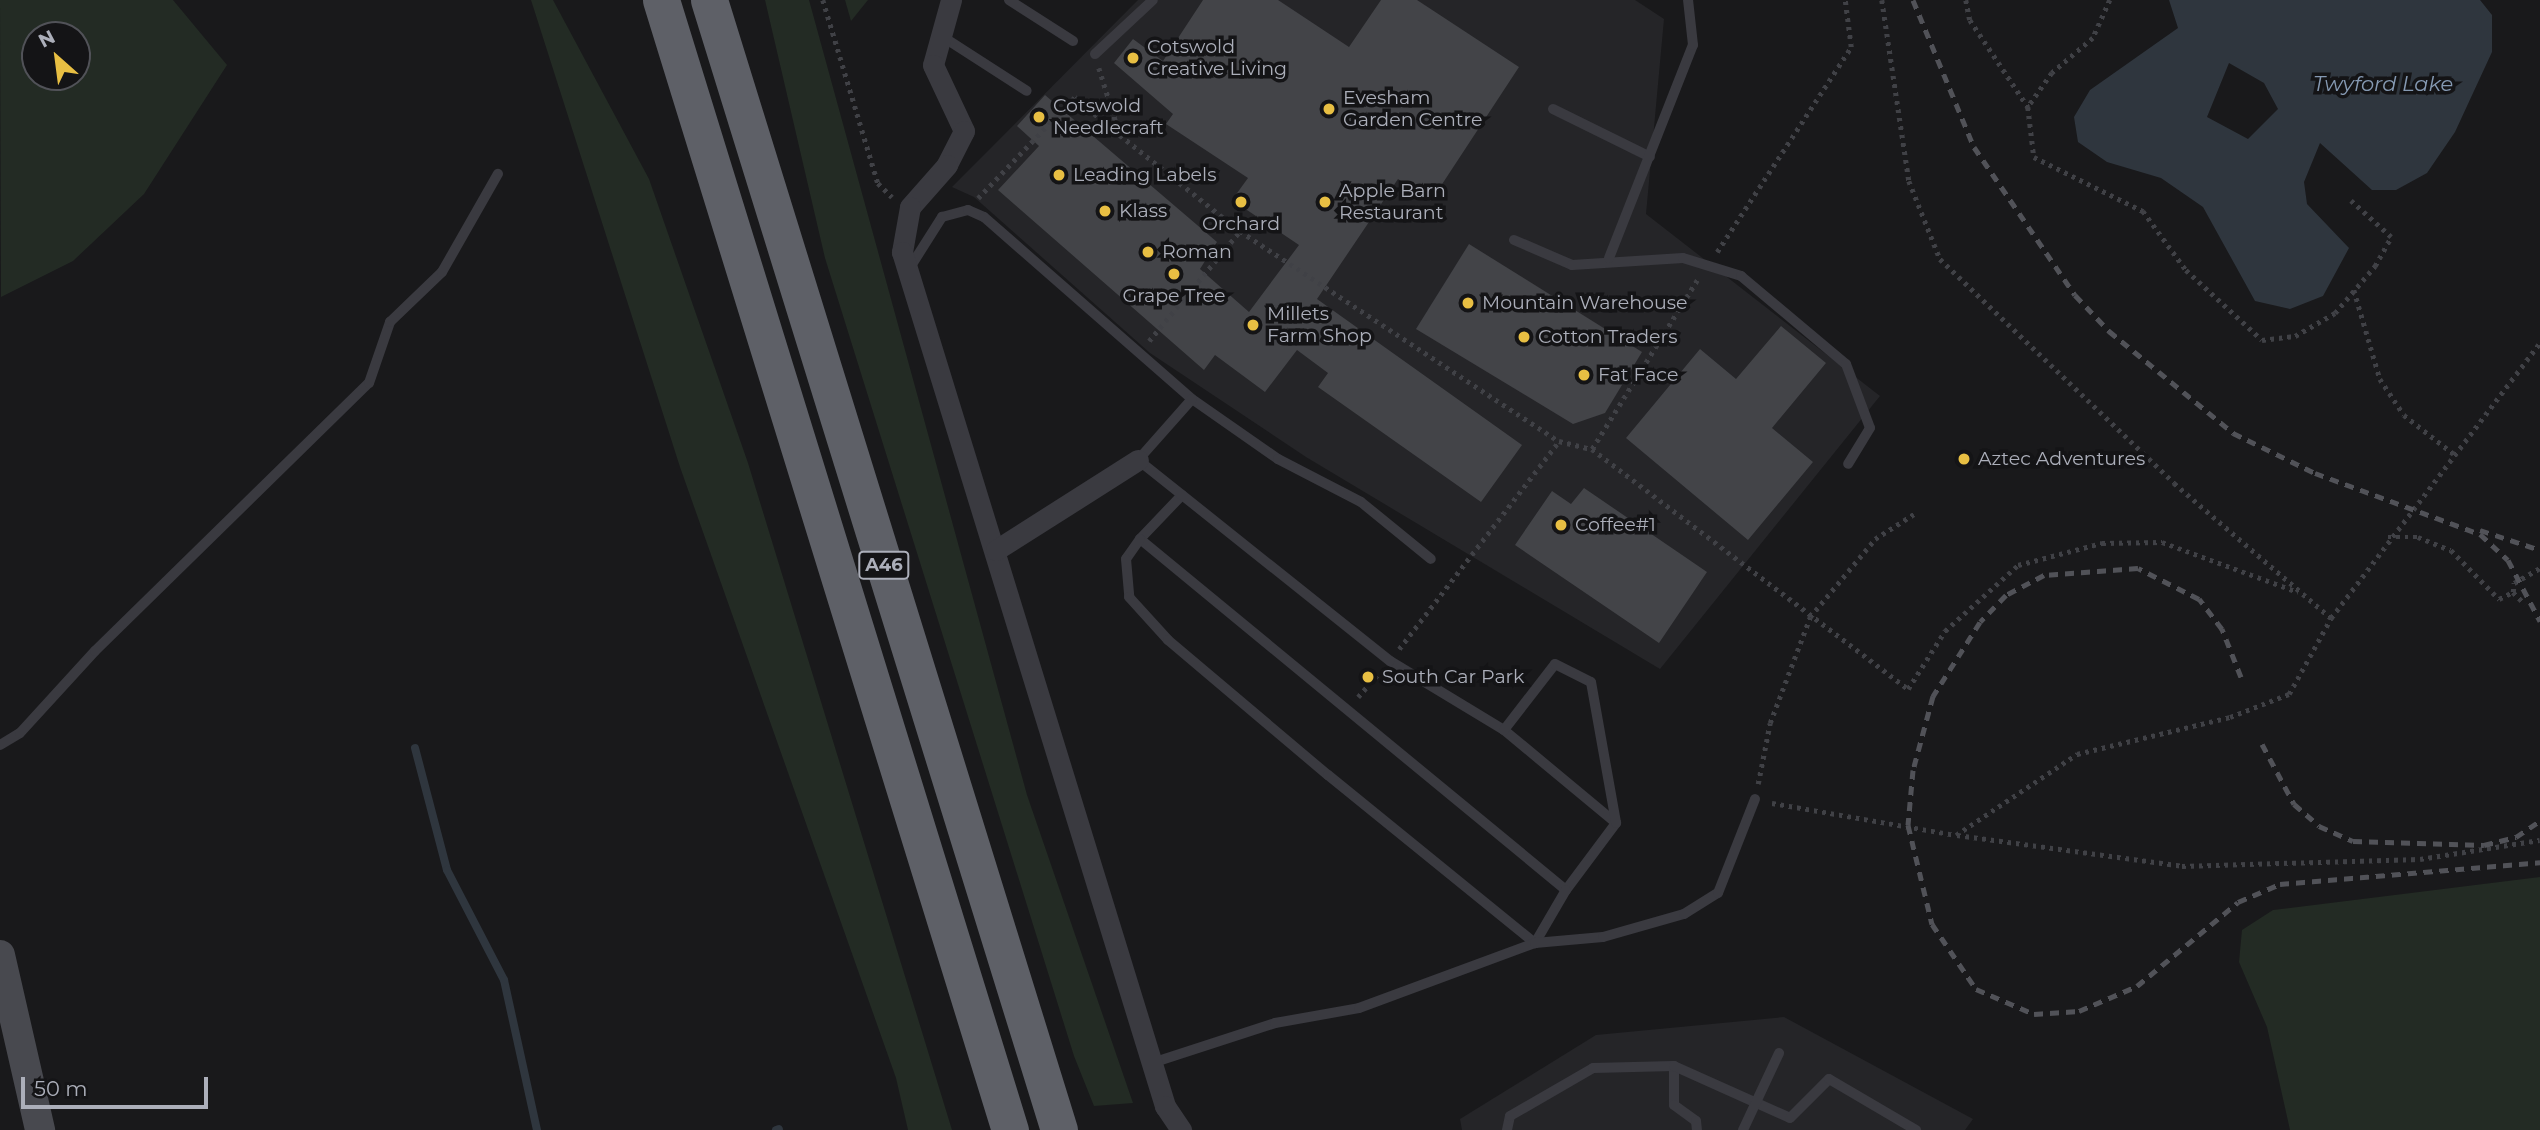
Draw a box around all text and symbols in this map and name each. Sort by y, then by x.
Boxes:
north arrow [21,21,91,91]
text: N [35,25,59,53]
place label: Cotswold Creative Living [1147,36,1287,80]
marker: Cotswold Creative Living [1125,50,1141,66]
water label: Twyford Lake [2313,71,2453,97]
place label: Evesham Garden Centre [1343,87,1482,131]
place label: Cotswold Needlecraft [1053,95,1164,139]
marker: Evesham Garden Centre [1321,101,1337,117]
marker: Cotswold Needlecraft [1031,109,1047,125]
place label: Leading Labels [1073,164,1216,186]
marker: Leading Labels [1051,167,1067,183]
place label: Apple Barn Restaurant [1339,180,1446,224]
marker: Orchard [1233,194,1249,210]
marker: Apple Barn Restaurant [1317,194,1333,210]
place label: Klass [1119,200,1167,222]
marker: Klass [1097,203,1113,219]
place label: Orchard [1202,213,1280,235]
place label: Roman [1162,241,1232,263]
marker: Roman [1140,244,1156,260]
marker: Grape Tree [1166,266,1182,282]
place label: Grape Tree [1122,285,1226,307]
place label: Mountain Warehouse [1482,292,1688,314]
marker: Mountain Warehouse [1460,295,1476,311]
place label: Millets Farm Shop [1267,303,1372,347]
marker: Millets Farm Shop [1245,317,1261,333]
place label: Cotton Traders [1538,326,1677,348]
marker: Cotton Traders [1516,329,1532,345]
place label: Fat Face [1598,364,1678,386]
marker: Fat Face [1576,367,1592,383]
place label: Aztec Adventures [1978,448,2145,470]
marker: Aztec Adventures [1956,451,1972,467]
place label: Coffee#1 [1575,514,1656,536]
marker: Coffee#1 [1553,517,1569,533]
road number: A46 [858,550,910,580]
place label: South Car Park [1382,666,1524,688]
marker: South Car Park [1360,669,1376,685]
scale bar [24,1064,212,1108]
text: 50 m [34,1076,88,1101]

